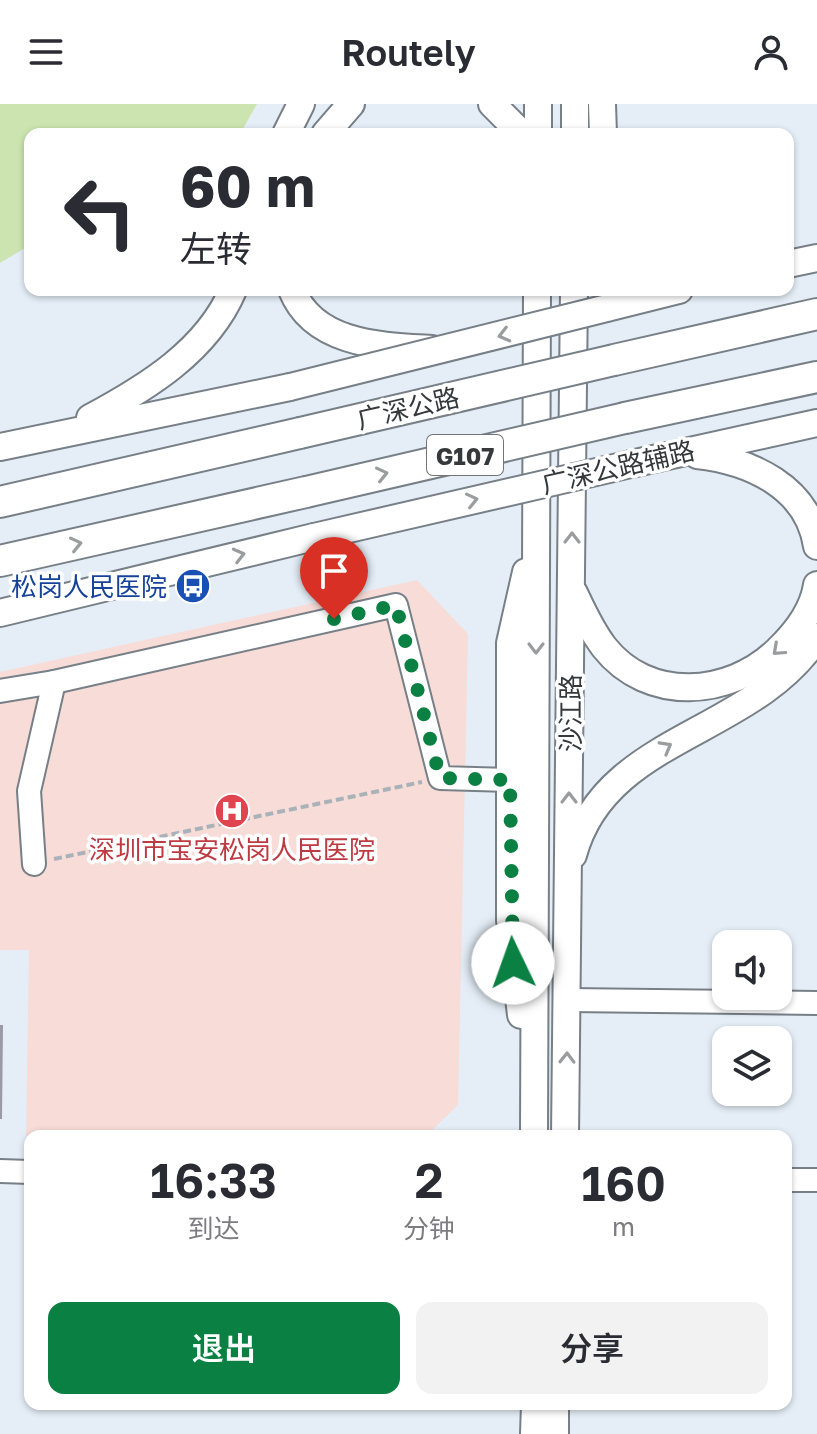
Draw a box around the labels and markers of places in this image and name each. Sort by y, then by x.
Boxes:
pin [300,537,368,619]
bus stop icon: 松岗人民医院 [174,567,212,605]
place label: 松岗人民医院 [11,571,167,602]
hospital icon: 深圳市宝安松岗人民医院 [213,792,251,830]
place label: 深圳市宝安松岗人民医院 [89,834,375,865]

